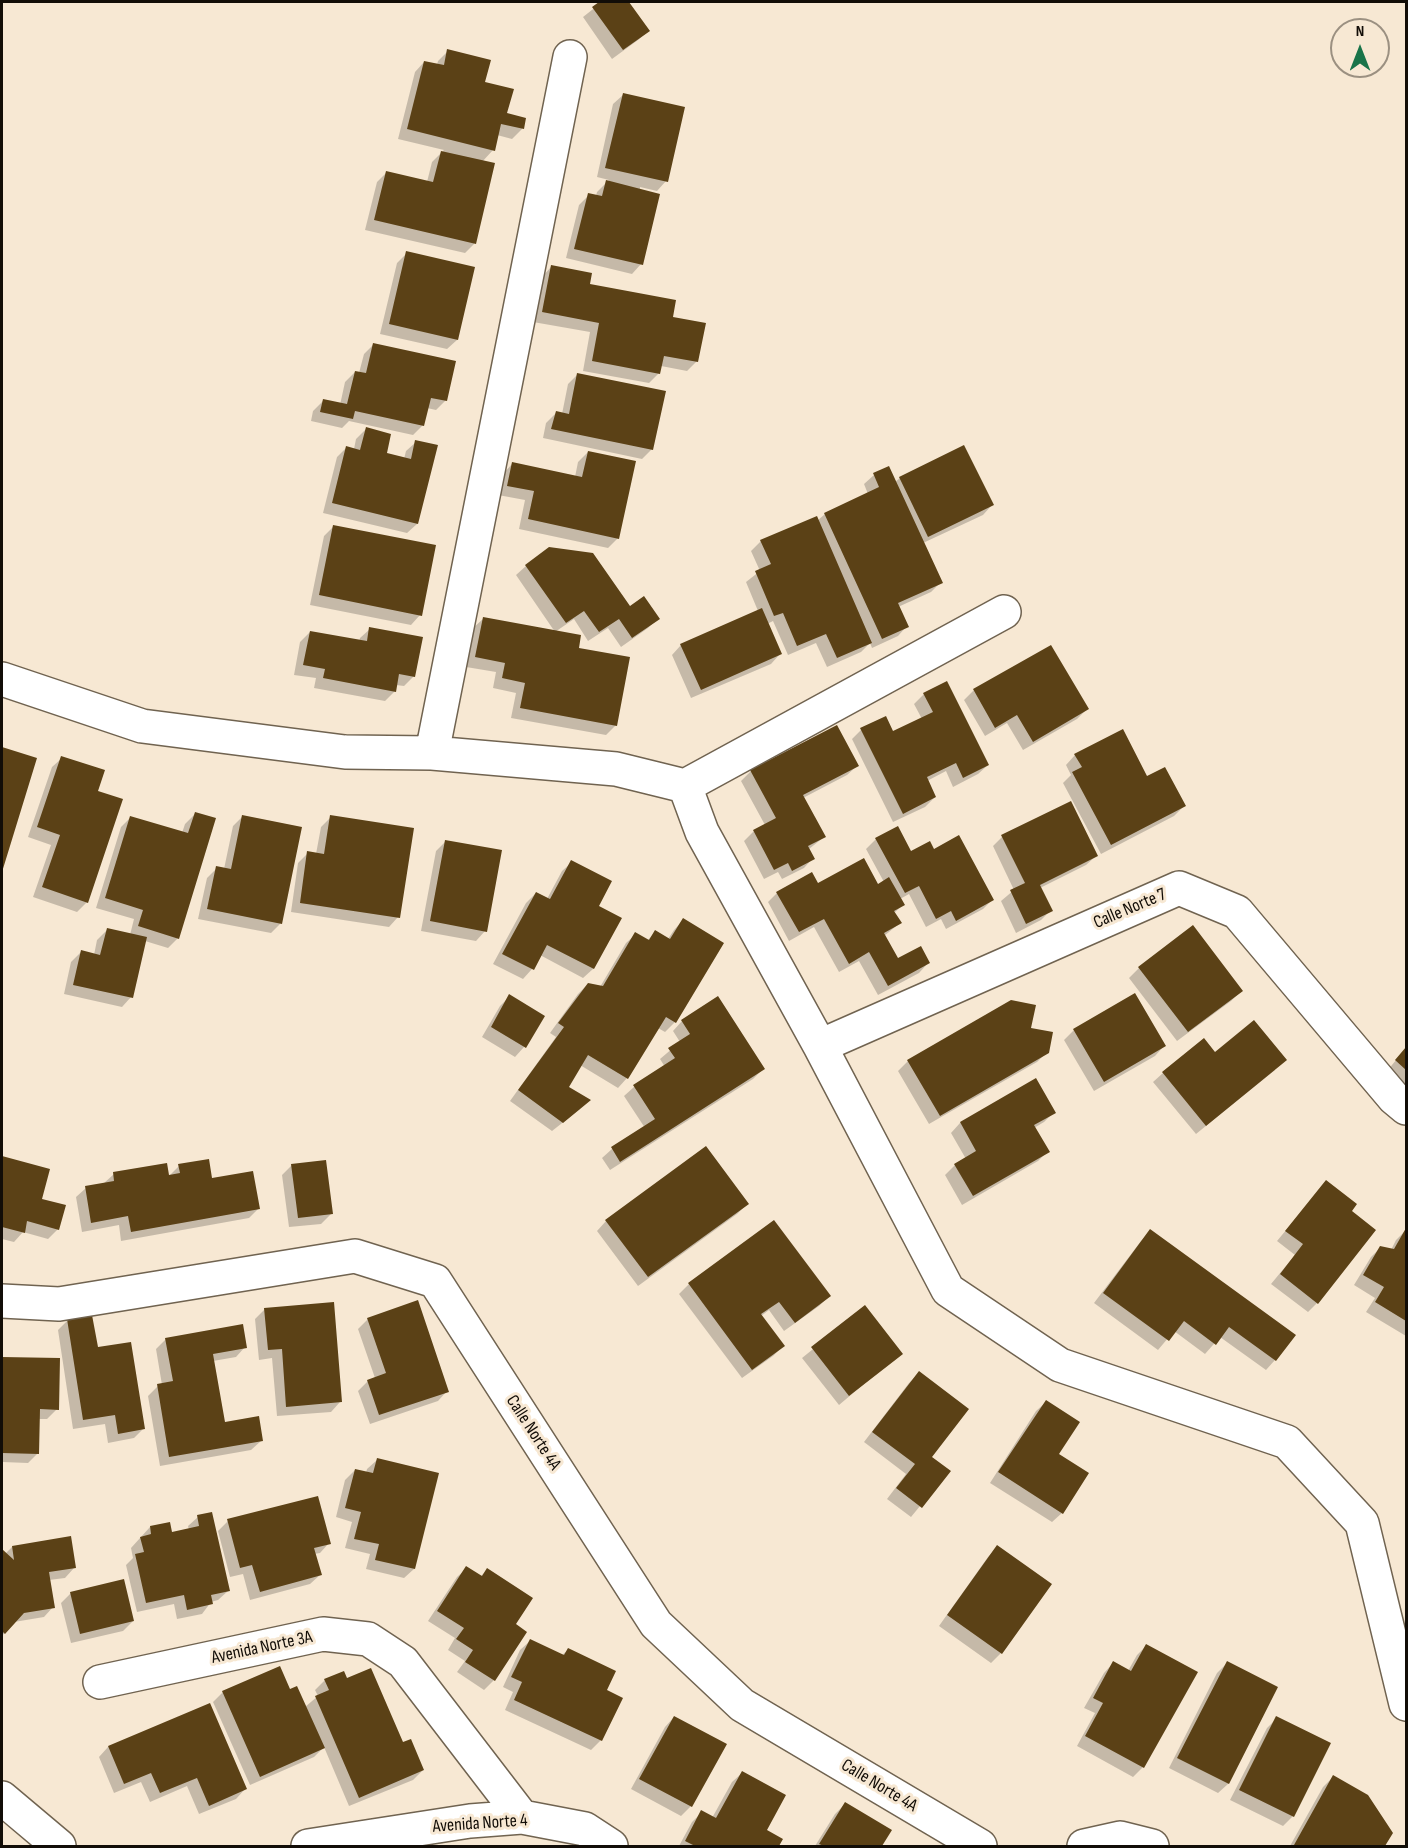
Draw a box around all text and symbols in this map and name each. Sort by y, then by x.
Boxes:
north arrow [1330,18,1390,78]
text: N [1356,22,1364,41]
street label: Calle Norte 7 [1090,884,1170,934]
street label: Calle Norte 4A [501,1392,565,1474]
street label: Avenida Norte 3A [210,1627,314,1669]
street label: Calle Norte 4A [837,1755,921,1817]
street label: Avenida Norte 4 [432,1810,528,1838]

